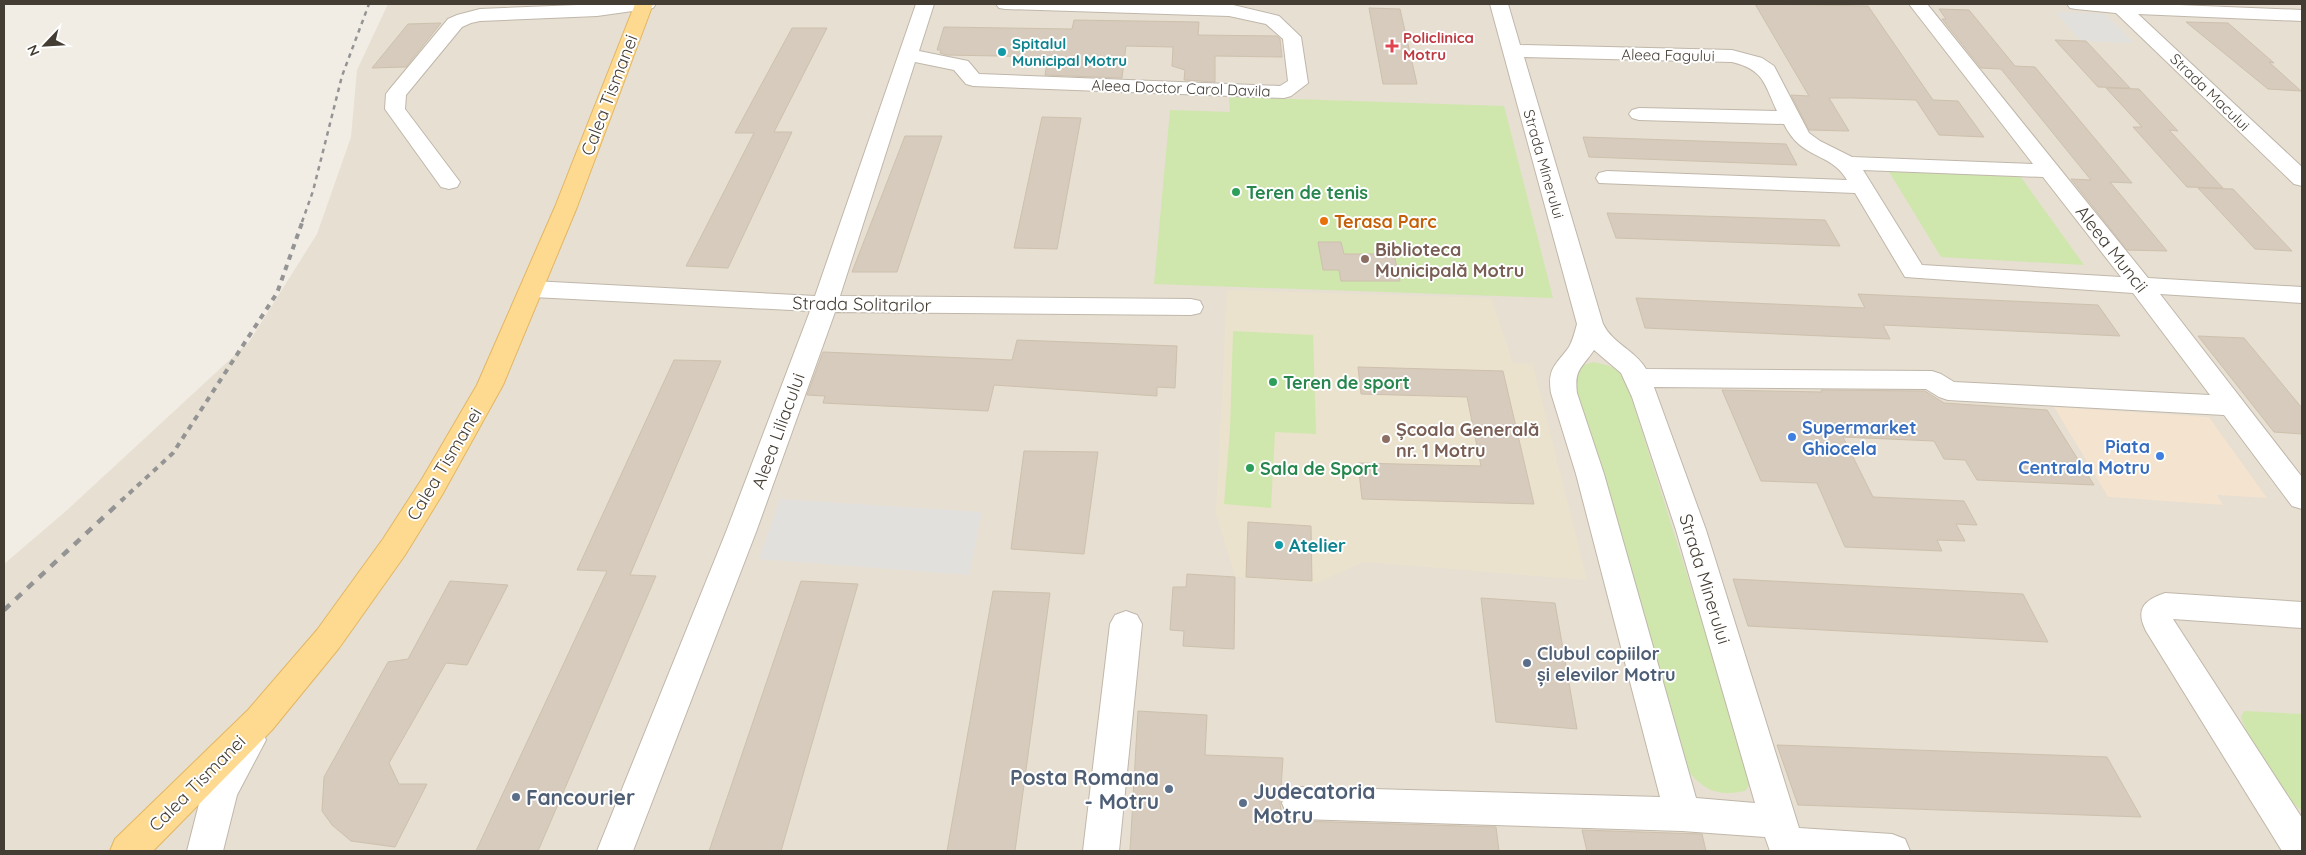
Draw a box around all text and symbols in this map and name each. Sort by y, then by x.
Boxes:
north arrow [20,20,70,70]
place label: Policlinica Motru [1403,28,1474,64]
street label: Calea Tismanei [575,31,643,159]
place label: Spitalul Municipal Motru [1012,34,1127,70]
marker: Policlinica Motru [1385,39,1399,53]
text: N [23,42,44,59]
street label: Aleea Fagului [1621,45,1715,65]
marker: Spitalul Municipal Motru [996,46,1008,58]
street label: Strada Macului [2166,49,2254,135]
street label: Aleea Doctor Carol Davila [1091,75,1271,101]
street label: Strada Minerului [1519,107,1569,221]
place label: Teren de tenis [1246,181,1368,204]
marker: Teren de tenis [1230,186,1242,198]
street label: Aleea Muncii [2071,201,2153,297]
place label: Terasa Parc [1334,210,1437,233]
marker: Terasa Parc [1318,215,1330,227]
place label: Biblioteca Municipală Motru [1375,238,1524,282]
marker: Biblioteca Municipală Motru [1359,253,1371,265]
street label: Strada Solitarilor [792,291,932,317]
street label: Aleea Liliacului [746,370,810,492]
place label: Teren de sport [1283,371,1410,394]
marker: Teren de sport [1267,376,1279,388]
street label: Calea Tismanei [401,403,487,525]
place label: Supermarket Ghiocela [1802,416,1917,460]
place label: Școala Generală nr. 1 Motru [1396,418,1539,462]
marker: Supermarket Ghiocela [1786,431,1798,443]
marker: Școala Generală nr. 1 Motru [1380,433,1392,445]
place label: Piata Centrala Motru [2018,435,2150,479]
marker: Piata Centrala Motru [2154,450,2166,462]
place label: Sala de Sport [1260,457,1379,480]
marker: Sala de Sport [1244,462,1256,474]
street label: Strada Minerului [1674,511,1736,647]
place label: Atelier [1289,534,1346,557]
marker: Atelier [1273,539,1285,551]
place label: Clubul copiilor și elevilor Motru [1537,642,1676,687]
marker: Clubul copiilor și elevilor Motru [1521,657,1533,669]
street label: Calea Tismanei [144,730,250,836]
place label: Posta Romana - Motru [1010,764,1159,814]
place label: Judecatoria Motru [1253,778,1375,828]
marker: Posta Romana - Motru [1163,783,1175,795]
place label: Fancourier [526,784,635,810]
marker: Fancourier [510,791,522,803]
marker: Judecatoria Motru [1237,797,1249,809]

